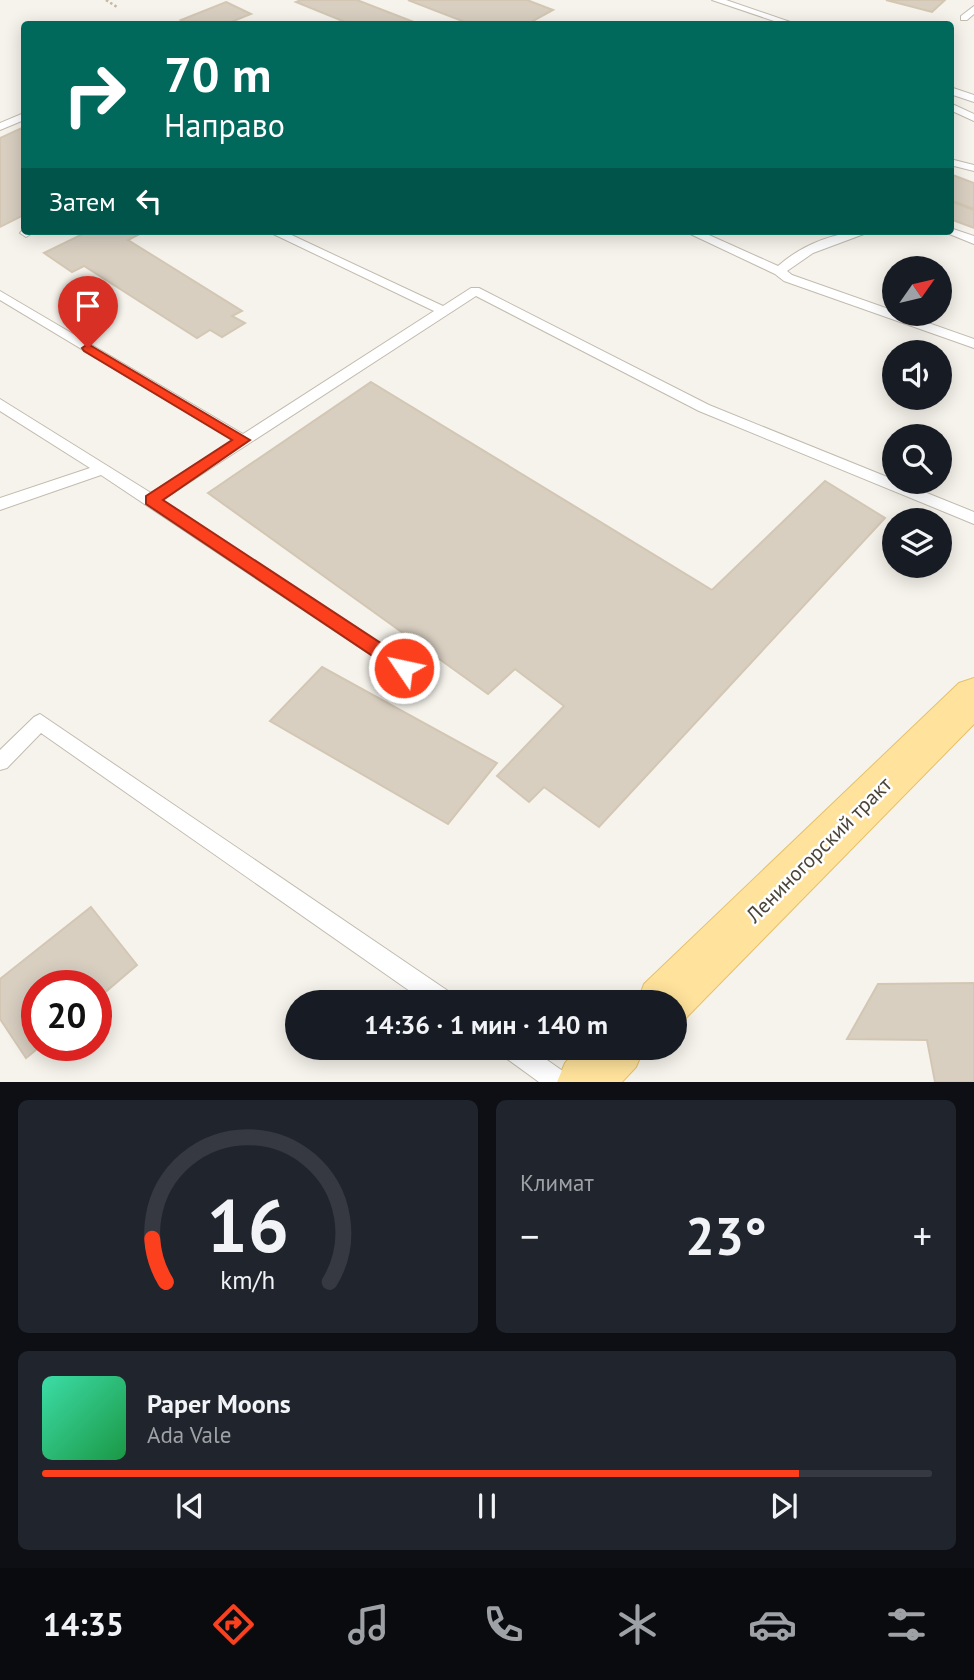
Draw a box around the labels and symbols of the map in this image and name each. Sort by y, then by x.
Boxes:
north arrow [882,256,952,326]
pin [58,276,118,348]
position arrow [367,631,441,705]
street label: Лениногорский тракт [739,771,898,929]
speed limit sign: 20 [21,970,112,1061]

